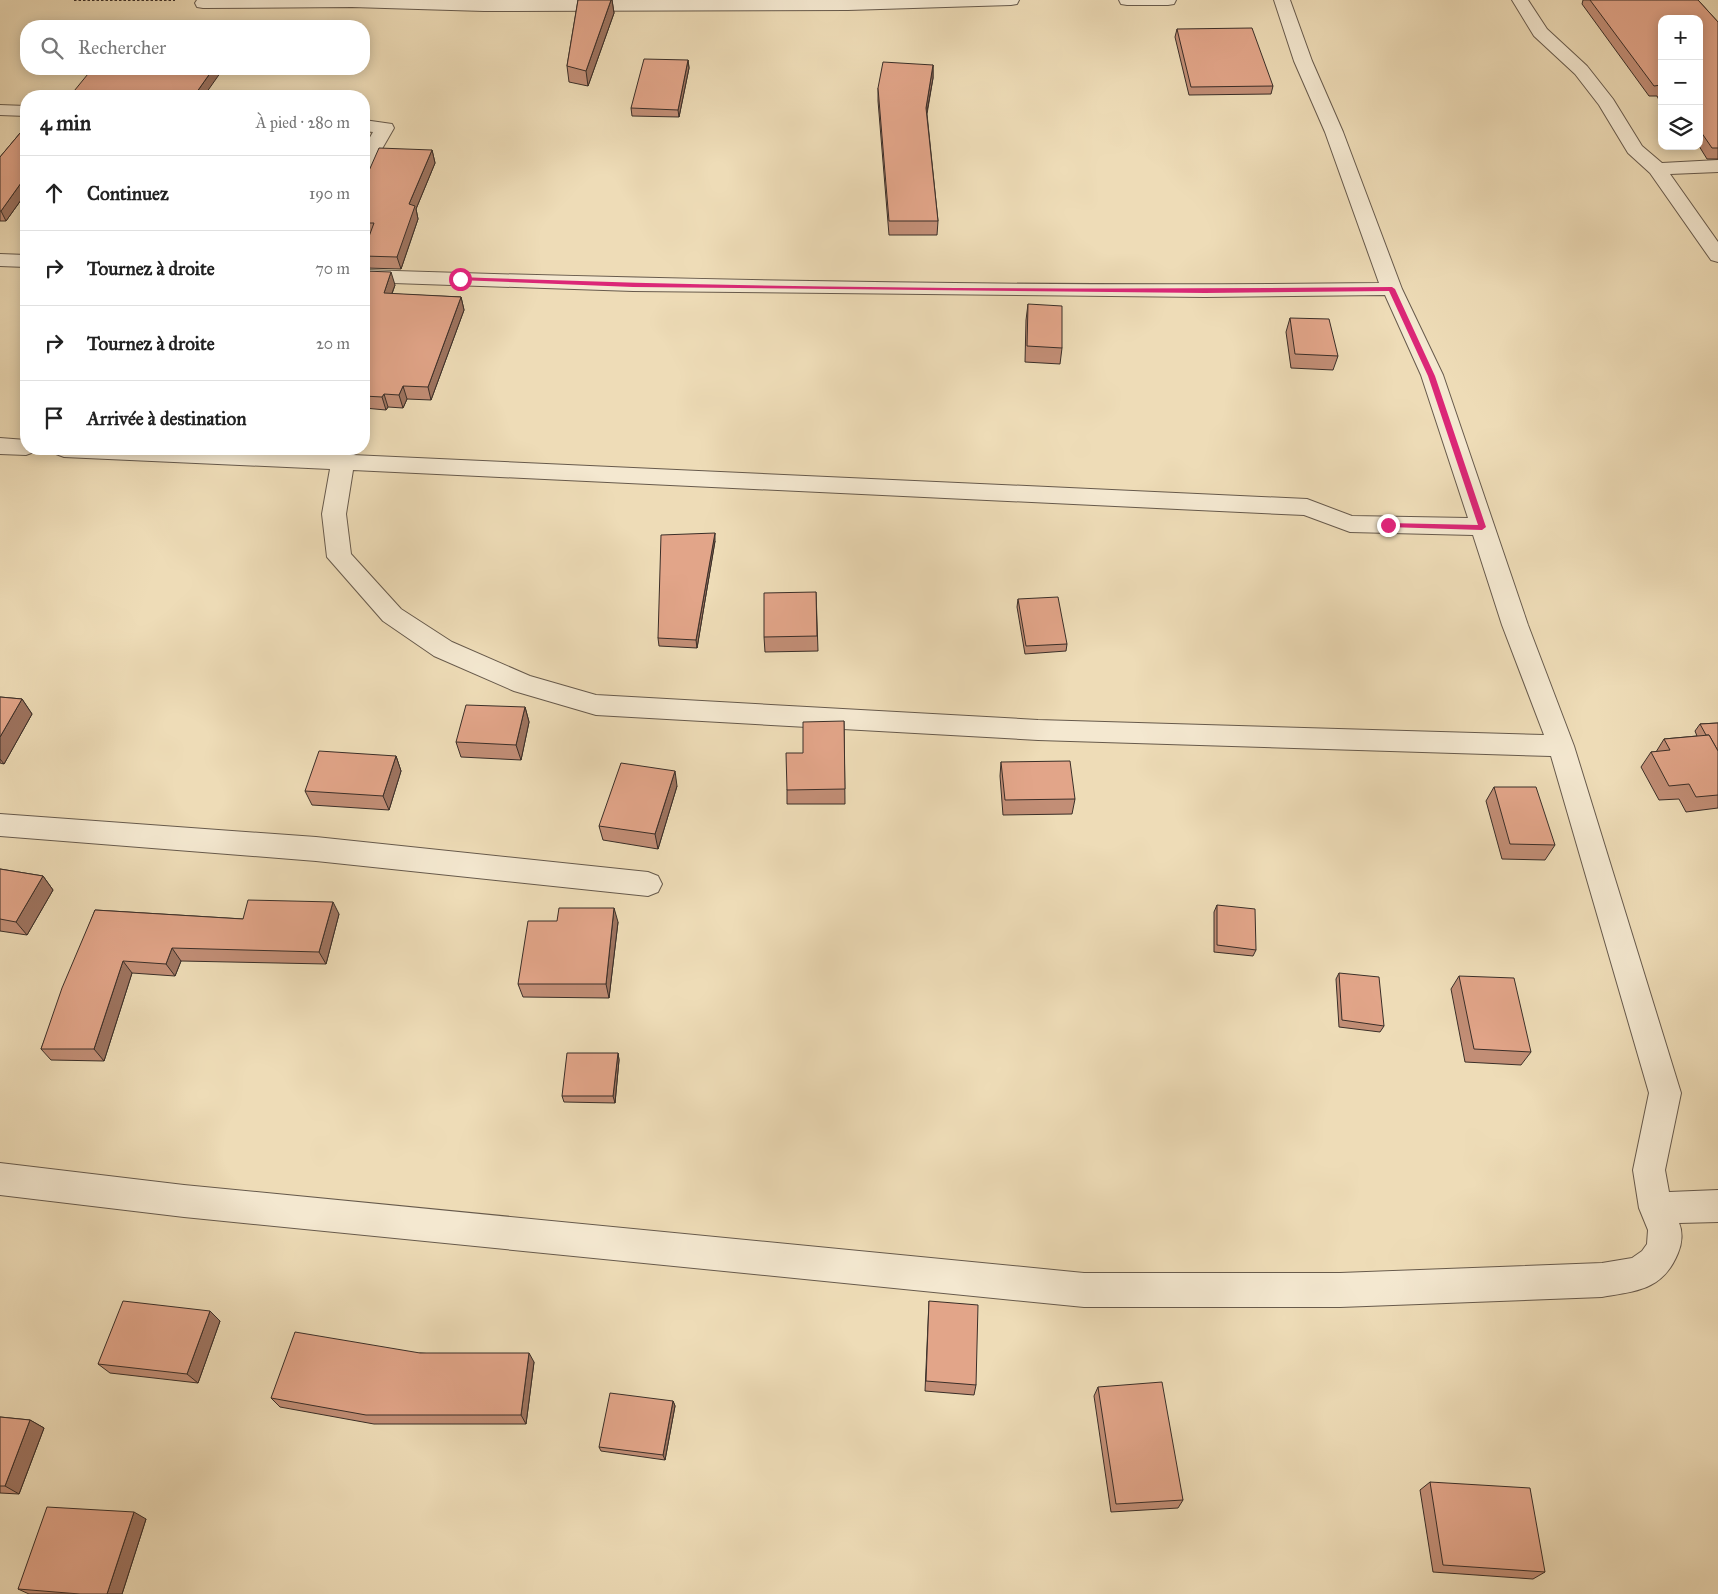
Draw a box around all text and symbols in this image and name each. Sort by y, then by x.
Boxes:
map controls [1658,15,1703,150]
button: + [1658,15,1703,60]
search box [20,20,370,75]
icon: search [38,34,66,62]
text: Rechercher [78,36,166,59]
button: − [1658,60,1703,105]
button: layers [1658,105,1703,150]
text: 4 min [40,110,91,136]
text: À pied · 280 m [256,113,350,132]
icon: ahead [40,179,68,207]
text: Continuez [87,182,169,205]
text: 190 m [309,184,350,203]
icon: right [40,254,68,282]
text: Tournez à droite [87,257,215,280]
text: 70 m [315,259,350,278]
route start [449,268,472,291]
icon: right [40,329,68,357]
text: Tournez à droite [87,332,215,355]
text: 20 m [316,334,350,353]
icon: arrive [40,404,68,432]
text: Arrivée à destination [87,407,246,430]
route end [1377,514,1400,537]

